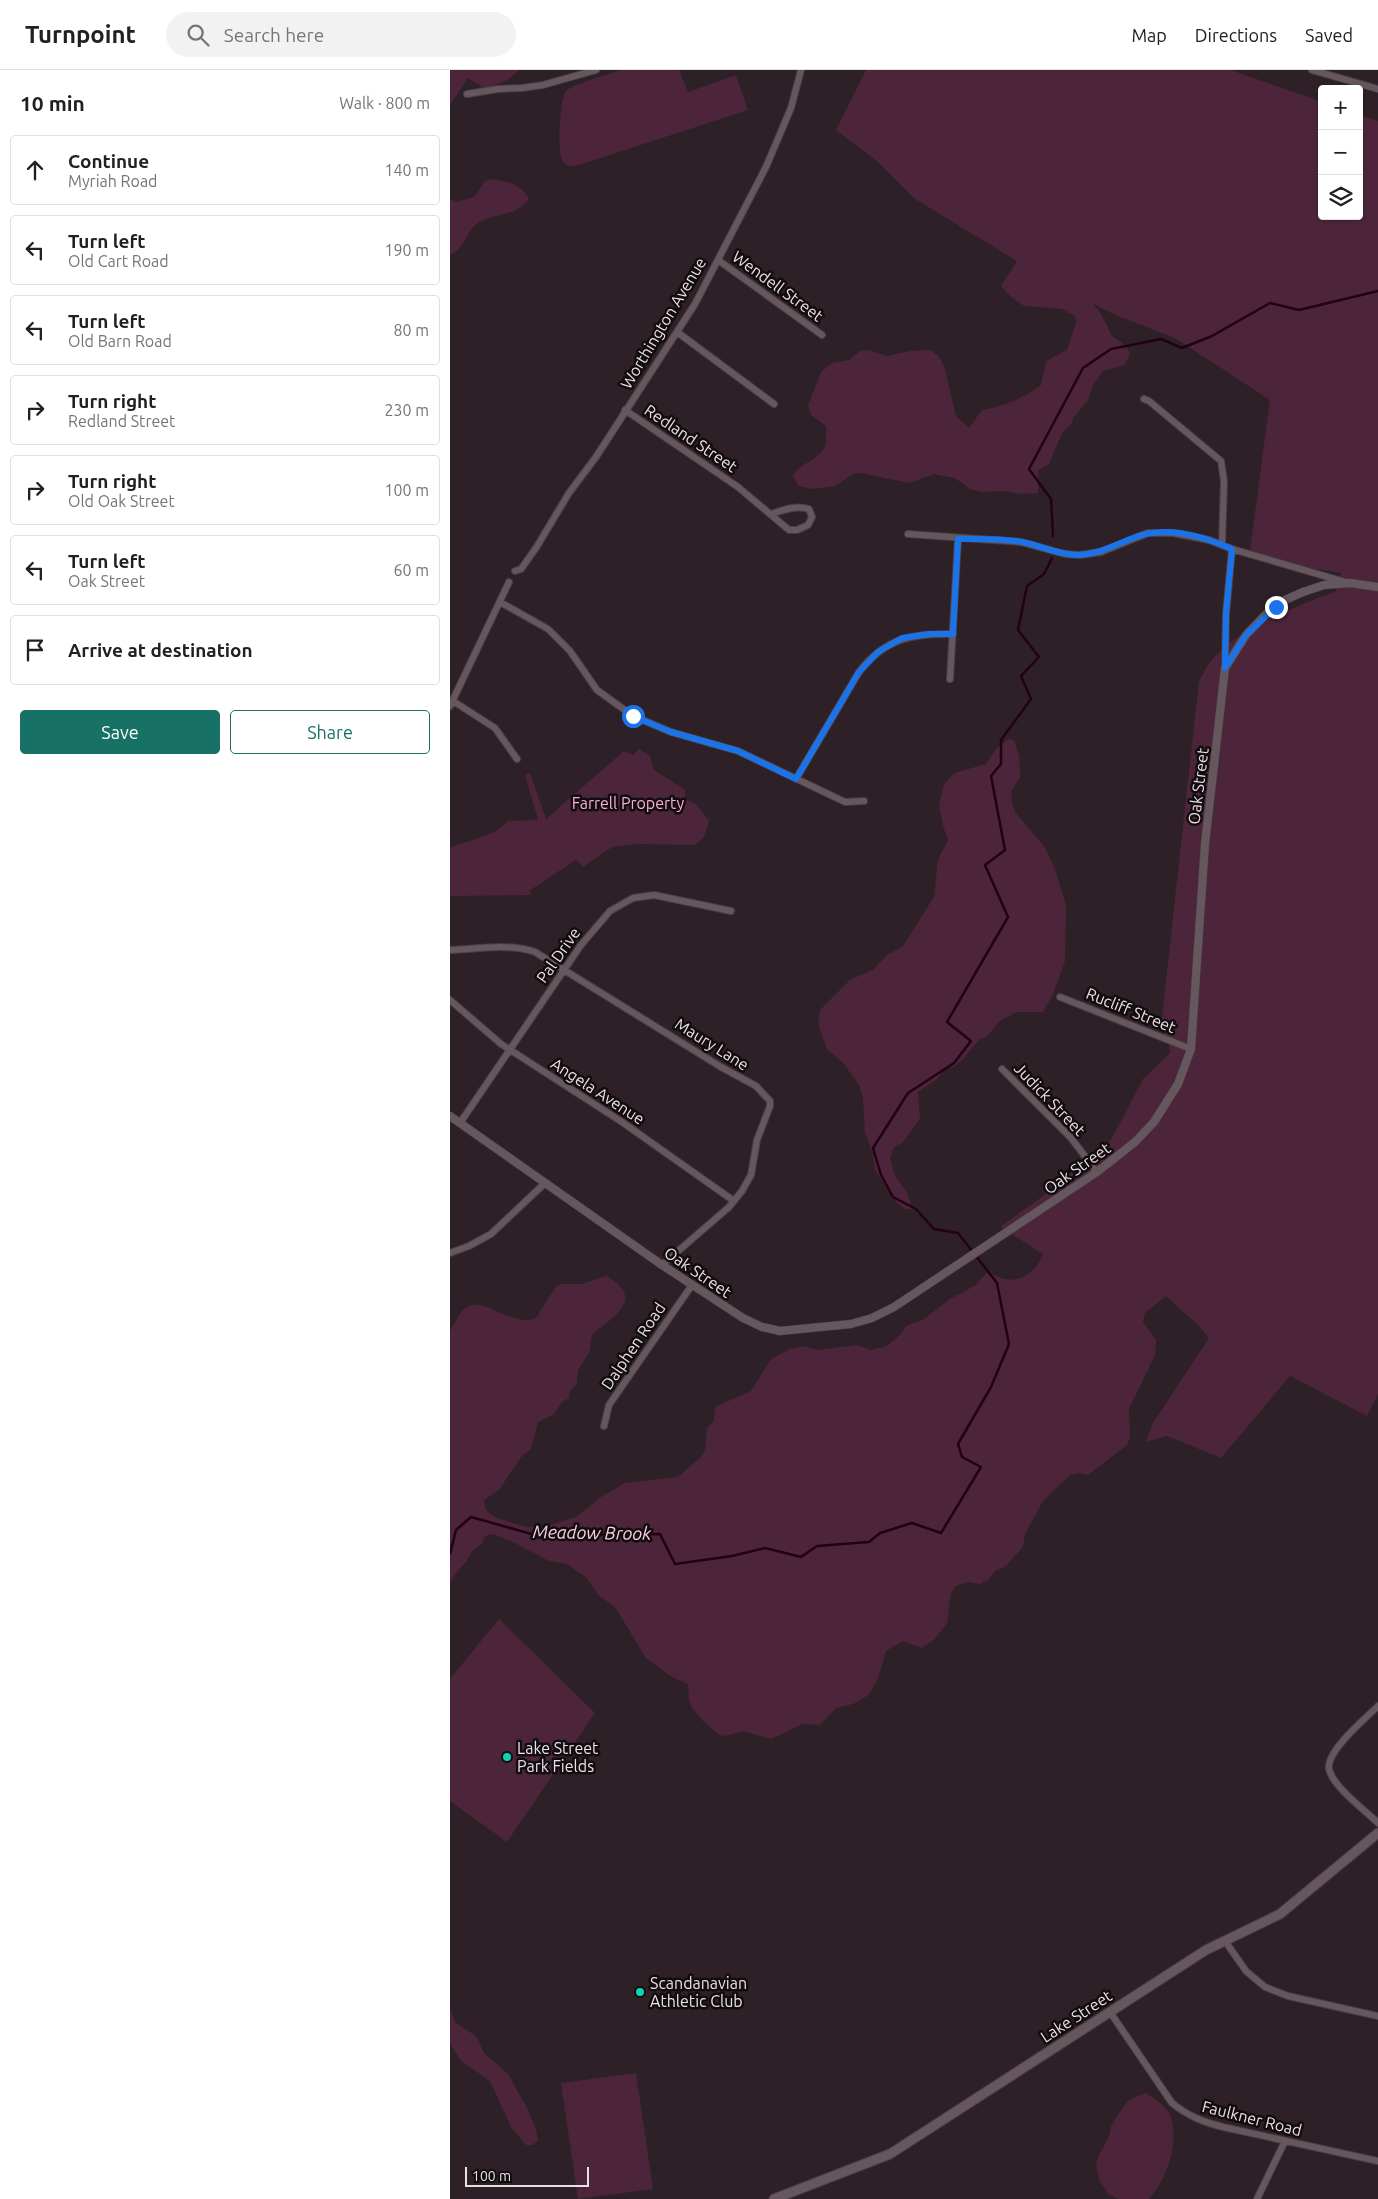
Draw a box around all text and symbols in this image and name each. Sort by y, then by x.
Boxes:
search box [166,12,516,57]
text: Turnpoint [25,21,136,48]
icon: search [184,21,212,49]
text: Search here [224,24,324,46]
text: Map [1131,25,1167,45]
text: Directions [1195,25,1277,45]
text: Saved [1305,25,1353,45]
map controls [1318,85,1363,220]
button: + [1318,85,1363,130]
text: 10 min [20,91,85,115]
text: Walk · 800 m [339,94,430,112]
button: − [1318,130,1363,175]
text: Continue [68,150,149,172]
icon: ahead [21,156,49,184]
text: 140 m [384,161,429,179]
text: Myriah Road [68,172,157,190]
button: layers [1318,175,1363,220]
text: Turn left [68,230,146,252]
icon: left [21,236,49,264]
text: 190 m [384,241,429,259]
street label: Wendell Street [729,247,827,325]
text: Old Cart Road [68,252,169,270]
street label: Worthington Avenue [617,254,709,392]
text: Turn left [68,310,146,332]
icon: left [21,316,49,344]
text: 80 m [393,321,429,339]
text: Old Barn Road [68,332,172,350]
text: Turn right [68,390,156,412]
icon: right [21,396,49,424]
text: 230 m [384,401,429,419]
street label: Redland Street [641,401,741,476]
text: Redland Street [68,412,175,430]
text: Turn right [68,470,156,492]
icon: right [21,476,49,504]
text: 100 m [384,481,429,499]
text: Old Oak Street [68,492,175,510]
text: Turn left [68,550,146,572]
icon: left [21,556,49,584]
text: 60 m [393,561,429,579]
text: Oak Street [68,572,145,590]
route end [1265,596,1288,619]
icon: arrive [21,636,49,664]
text: Arrive at destination [68,639,253,661]
route start [622,705,645,728]
button: Save [20,710,220,754]
button: Share [230,710,430,754]
street label: Oak Street [1184,746,1212,825]
park label: Farrell Property [572,794,684,812]
street label: Pal Drive [532,924,584,986]
street label: Rucliff Street [1084,984,1179,1036]
street label: Maury Lane [672,1014,752,1074]
street label: Angela Avenue [548,1054,648,1128]
street label: Judick Street [1011,1059,1090,1140]
street label: Oak Street [1040,1138,1114,1197]
street label: Oak Street [661,1243,736,1301]
street label: Dalphen Road [597,1299,669,1393]
water label: Meadow Brook [532,1521,652,1543]
place label: Lake Street Park Fields [517,1739,599,1775]
marker: Lake Street Park Fields [501,1751,513,1763]
place label: Scandanavian Athletic Club [650,1974,747,2010]
marker: Scandanavian Athletic Club [634,1986,646,1998]
street label: Lake Street [1037,1986,1116,2046]
street label: Faulkner Road [1200,2097,1304,2139]
scale bar [465,2164,589,2187]
text: 100 m [472,2168,511,2184]

